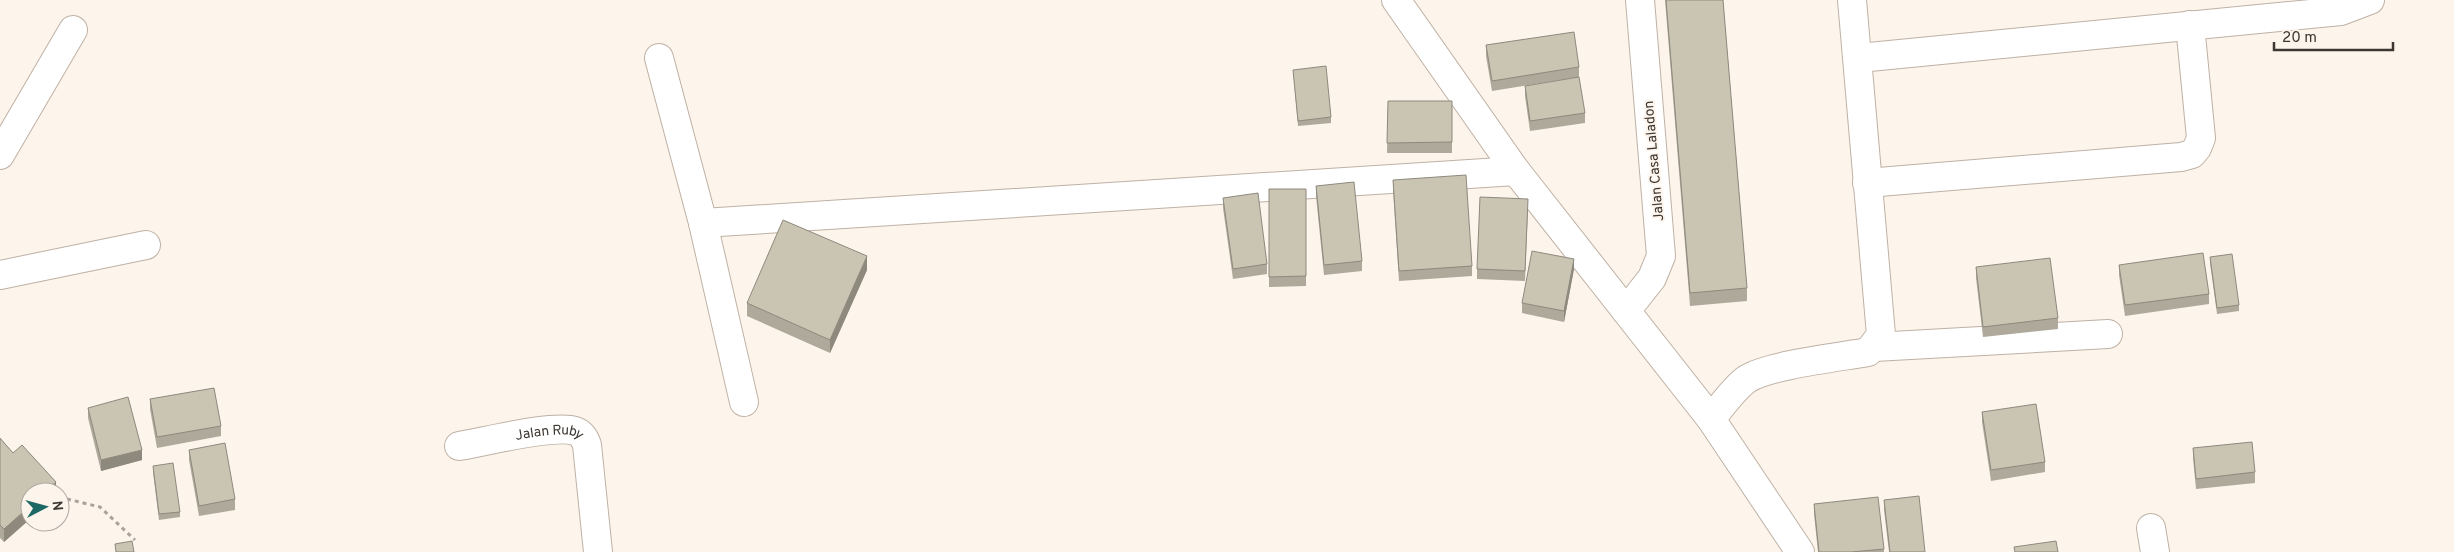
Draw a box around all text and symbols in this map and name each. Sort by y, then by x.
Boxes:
scale bar [2274,20,2393,52]
text: 20 m [2282,29,2317,48]
street label: Jalan Casa Laladon [1641,100,1668,222]
street label: Jalan Ruby [514,422,587,445]
north arrow [20,482,70,532]
text: N [47,500,65,512]

